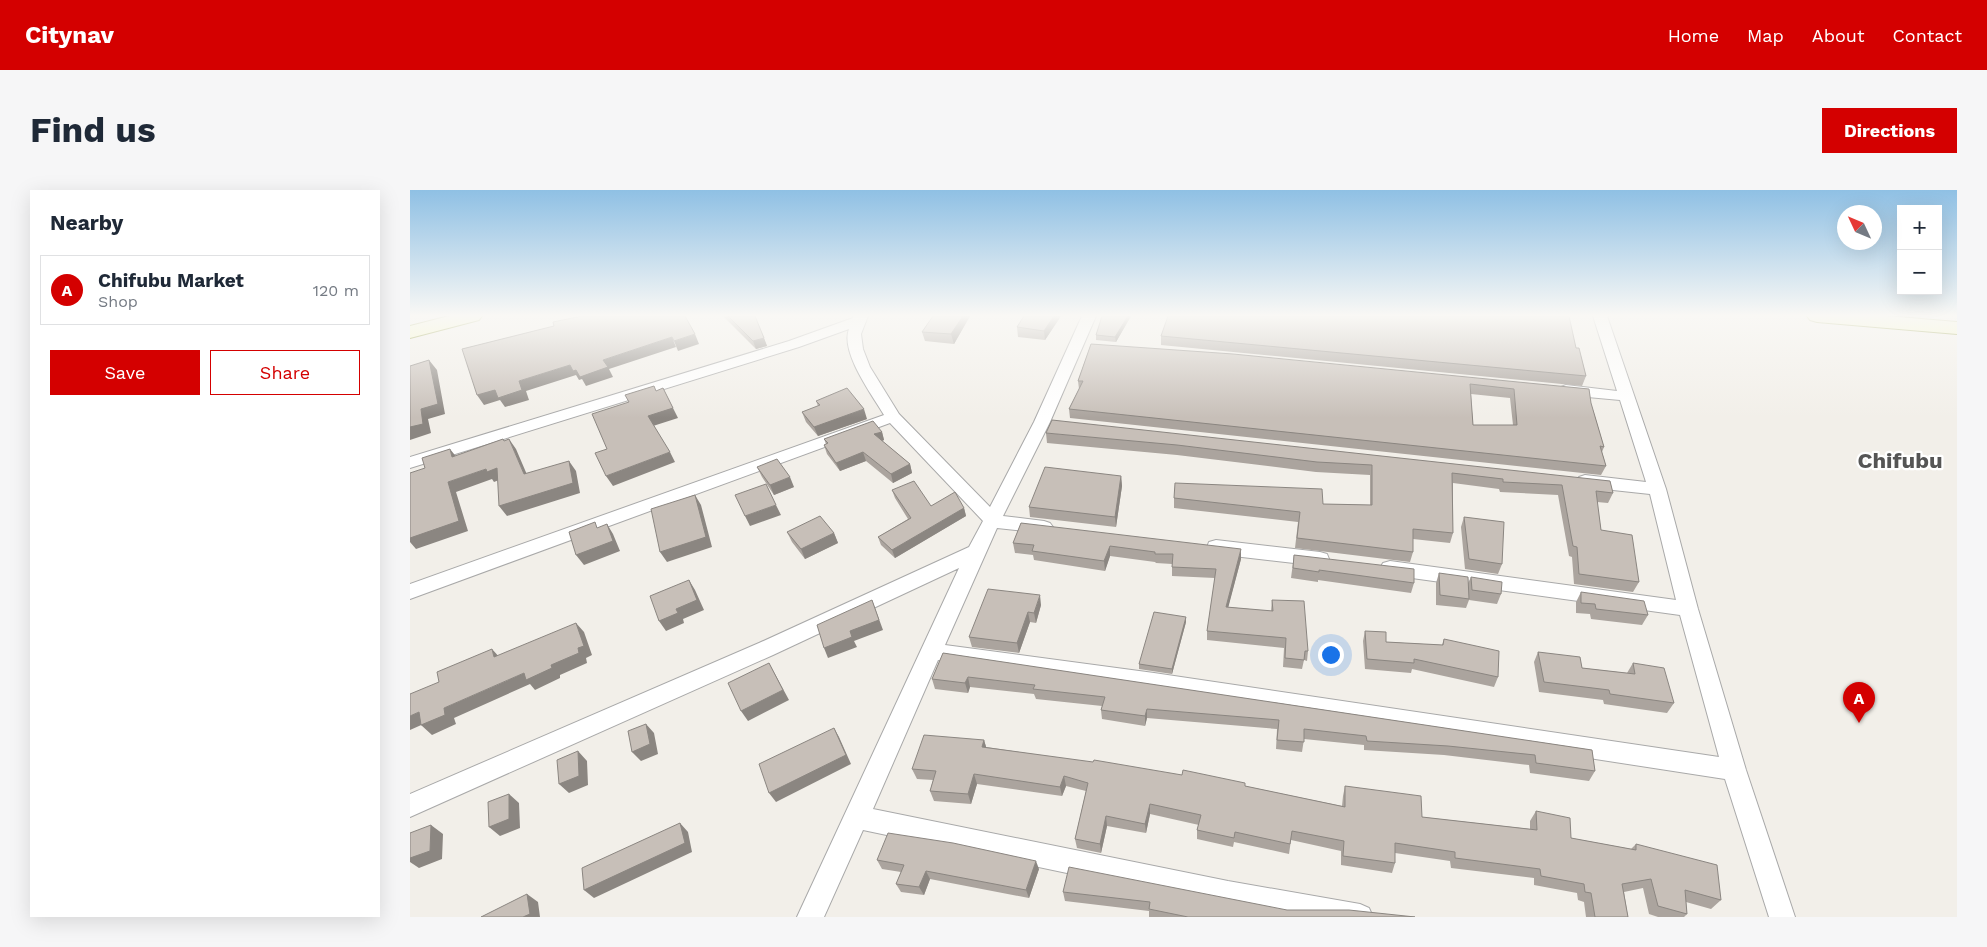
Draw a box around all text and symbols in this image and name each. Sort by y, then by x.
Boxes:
text: Citynav [25,21,114,49]
text: Home [1668,25,1719,46]
text: Map [1747,25,1784,46]
text: About [1812,25,1864,46]
text: Contact [1892,25,1962,46]
button: Directions [1822,108,1957,153]
text: Find us [30,109,156,151]
north arrow [1837,205,1882,250]
map controls [1897,205,1942,295]
button: + [1897,205,1942,250]
text: Nearby [50,210,123,235]
button: − [1897,250,1942,295]
text: Chifubu Market [98,269,244,292]
text: A [62,281,72,300]
text: 120 m [313,281,359,300]
text: Shop [98,292,138,311]
button: Save [50,350,200,395]
button: Share [210,350,360,395]
district label: Chifubu [1857,448,1943,473]
your location [1318,642,1344,668]
pin: A [1843,682,1875,723]

